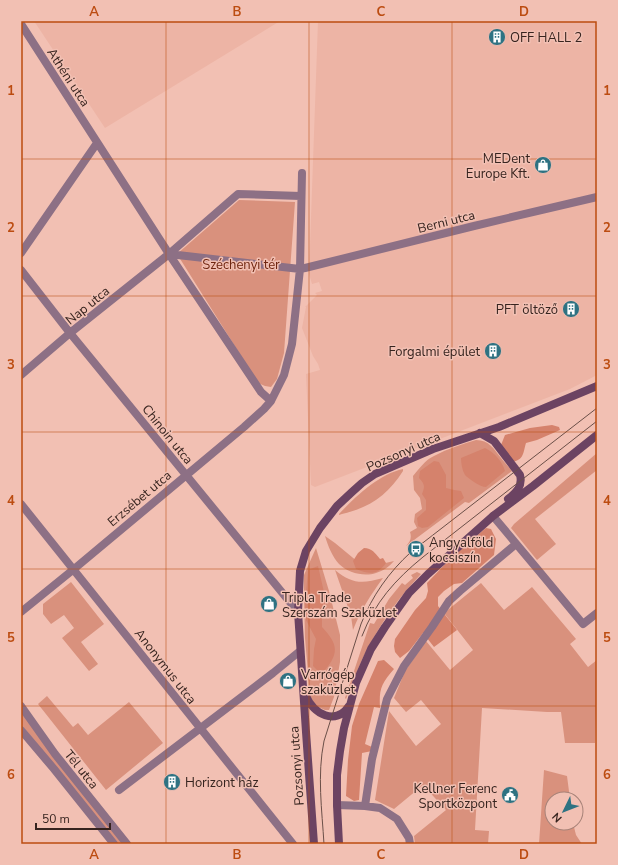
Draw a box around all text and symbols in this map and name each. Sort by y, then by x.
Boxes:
text: A [89,3,99,21]
text: B [233,3,242,21]
text: C [377,3,386,21]
text: D [519,3,529,21]
building icon: OFF HALL 2 [487,27,507,47]
place label: OFF HALL 2 [510,29,582,47]
street label: Athéni utca [42,45,94,110]
text: 1 [7,82,15,100]
text: 1 [603,82,611,100]
place label: MEDent Europe Kft. [466,150,530,183]
shop icon: MEDent Europe Kft. [533,155,553,175]
street label: Berni utca [416,206,477,238]
text: 2 [7,219,15,237]
text: 2 [603,219,611,237]
park label: Széchenyi tér [202,256,280,274]
street label: Nap utca [62,282,114,329]
building icon: PFT öltöző [561,299,581,319]
place label: PFT öltöző [496,301,558,319]
building icon: Forgalmi épület [483,341,503,361]
place label: Forgalmi épület [388,343,480,361]
text: 3 [7,356,15,374]
text: 3 [603,356,611,374]
street label: Chinoin utca [138,401,197,468]
street label: Pozsonyi utca [363,428,443,476]
street label: Erzsébet utca [104,467,175,531]
text: 4 [7,492,15,510]
text: 4 [603,492,611,510]
place label: Angyalföld kocsiszín [429,534,493,567]
bus stop icon: Angyalföld kocsiszín [406,539,426,559]
place label: Tripla Trade Szerszám Szaküzlet [282,589,397,622]
shop icon: Tripla Trade Szerszám Szaküzlet [259,594,279,614]
street label: Anonymus utca [130,625,200,708]
text: 5 [7,629,15,647]
text: 5 [603,629,611,647]
place label: Varrógép szaküzlet [300,666,356,699]
shop icon: Varrógép szaküzlet [278,671,298,691]
street label: Pozsonyi utca [285,726,309,806]
street label: Tél utca [60,746,103,793]
text: 6 [7,766,15,784]
text: 6 [603,766,611,784]
building icon: Horizont ház [162,772,182,792]
place label: Horizont ház [185,774,258,792]
place label: Kellner Ferenc Sportközpont [413,780,497,813]
public building icon: Kellner Ferenc Sportközpont [500,785,520,805]
north arrow [544,791,584,831]
scale bar [36,805,110,831]
text: N [549,809,565,826]
text: 50 m [42,811,70,827]
text: A [89,846,99,864]
text: B [233,846,242,864]
text: C [377,846,386,864]
text: D [519,846,529,864]

